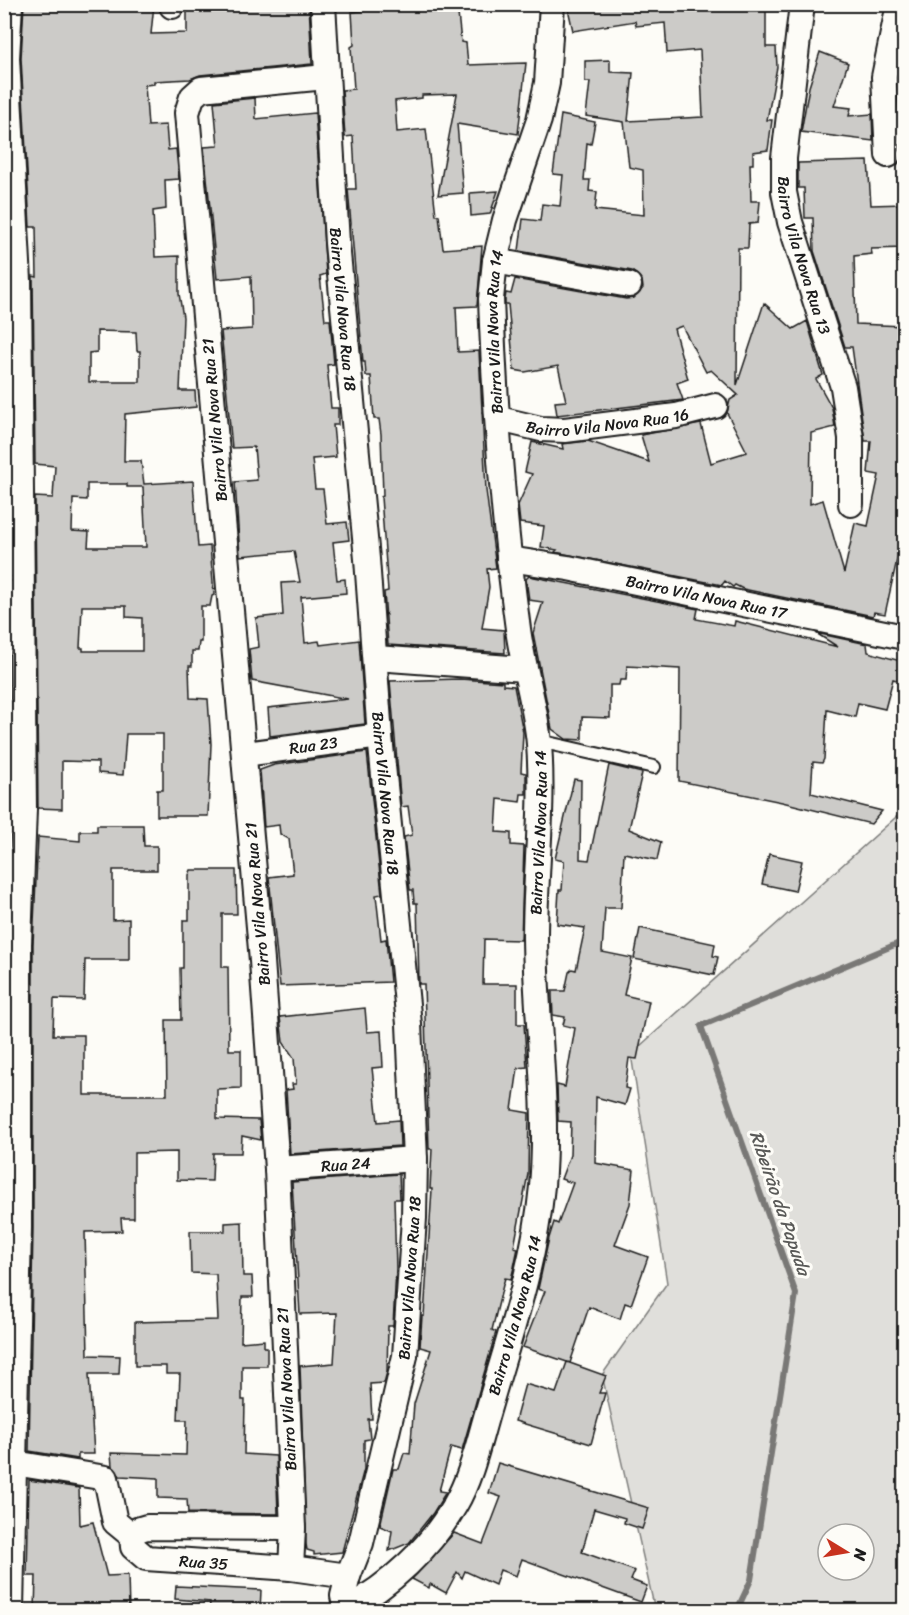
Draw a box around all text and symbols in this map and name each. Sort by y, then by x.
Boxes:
street label: Bairro Vila Nova Rua 13 [769,176,839,338]
street label: Bairro Vila Nova Rua 18 [321,227,365,393]
street label: Bairro Vila Nova Rua 14 [477,247,512,415]
street label: Bairro Vila Nova Rua 21 [193,337,236,503]
street label: Bairro Vila Nova Rua 16 [523,399,692,445]
street label: Bairro Vila Nova Rua 17 [623,566,790,628]
street label: Bairro Vila Nova Rua 18 [363,711,408,877]
street label: Rua 23 [287,728,340,763]
street label: Bairro Vila Nova Rua 14 [521,750,556,915]
street label: Bairro Vila Nova Rua 21 [236,821,279,987]
water label: Ribeirão da Papuda [740,1126,820,1281]
street label: Rua 24 [320,1148,372,1181]
street label: Bairro Vila Nova Rua 18 [389,1195,430,1361]
street label: Bairro Vila Nova Rua 14 [479,1233,550,1399]
street label: Bairro Vila Nova Rua 21 [268,1306,305,1471]
north arrow [816,1522,876,1582]
street label: Rua 35 [178,1546,229,1579]
text: N [845,1546,876,1564]

